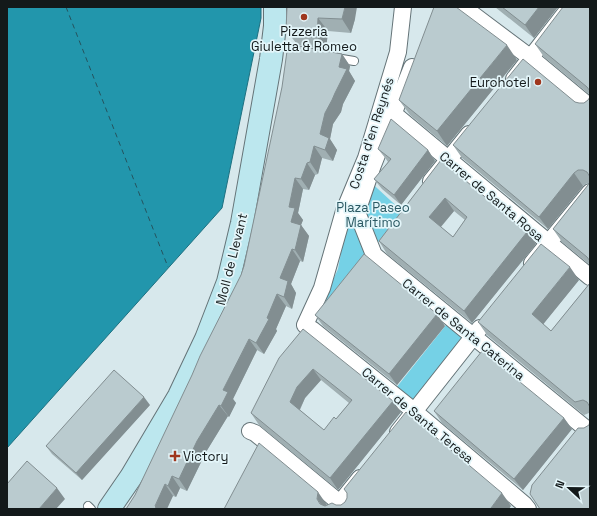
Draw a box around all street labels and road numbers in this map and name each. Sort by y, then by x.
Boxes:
street label: Costa d'en Reynés [345,75,398,191]
street label: Carrer de Santa Rosa [436,148,548,245]
street label: Moll de Llevant [212,211,251,307]
street label: Carrer de Santa Caterina [399,275,529,384]
street label: Carrer de Santa Teresa [358,364,478,468]

